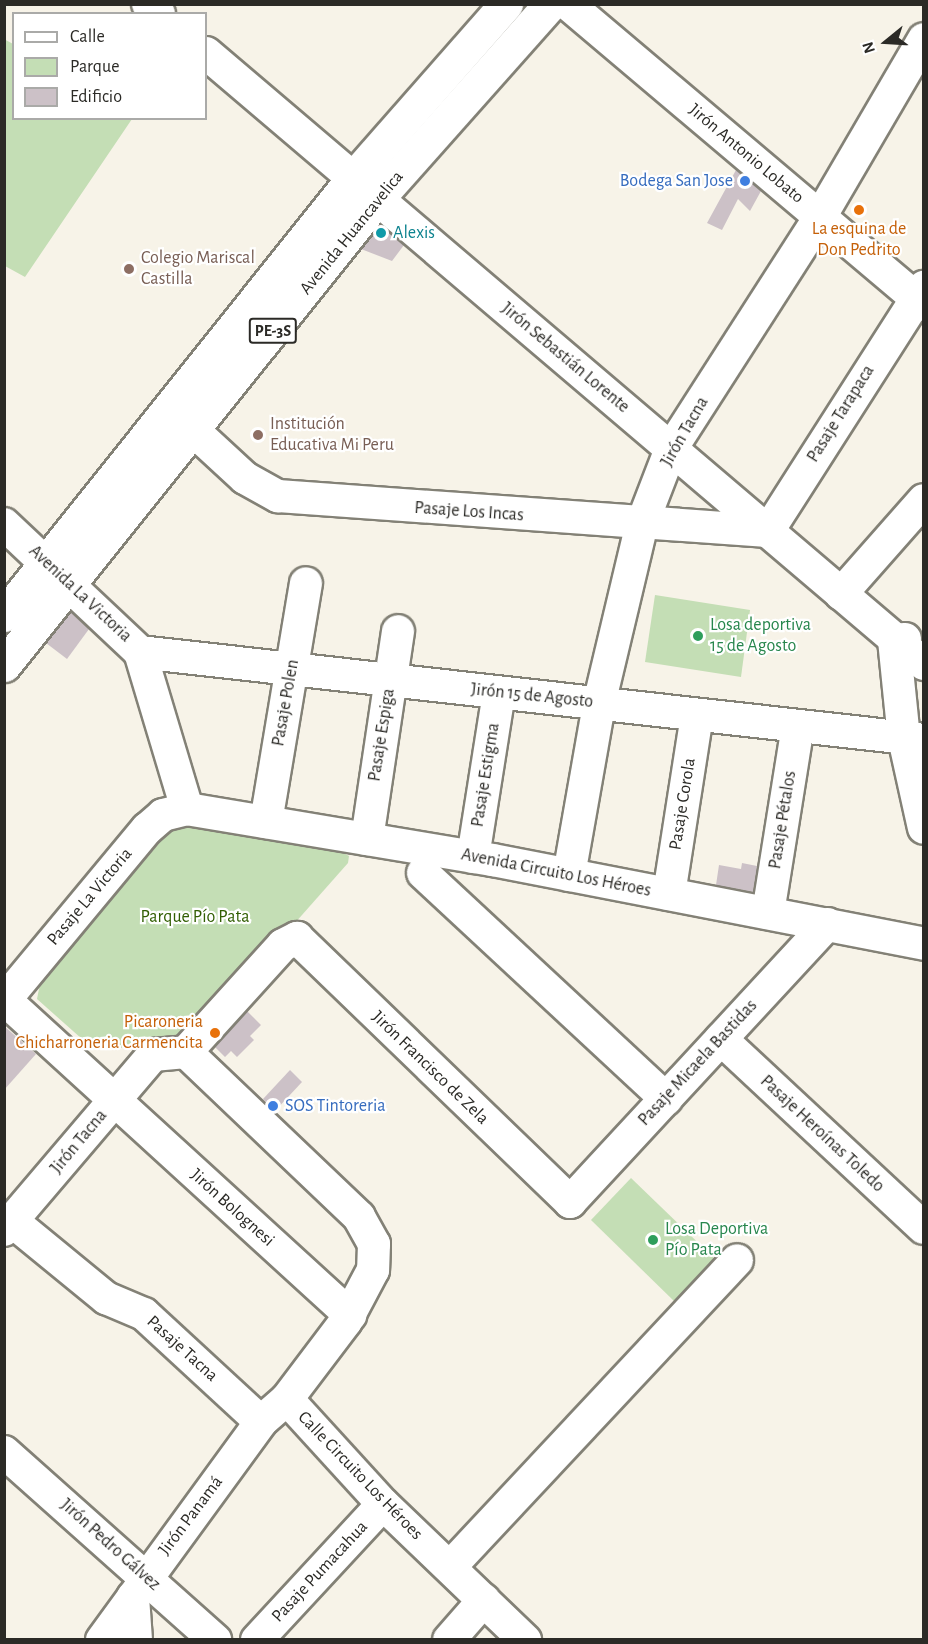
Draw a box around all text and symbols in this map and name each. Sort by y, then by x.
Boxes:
legend [12,12,207,120]
north arrow [856,12,916,72]
text: Calle [70,28,105,46]
text: N [860,40,878,55]
text: Parque [70,58,119,76]
text: Edificio [70,88,122,106]
street label: Jirón Antonio Lobato [684,100,808,208]
street label: Avenida Huancavelica [295,167,409,299]
place label: Bodega San Jose [620,170,733,192]
marker: Bodega San Jose [738,174,752,188]
marker: La esquina de Don Pedrito [852,203,866,217]
place label: La esquina de Don Pedrito [812,219,906,262]
place label: Alexis [393,222,435,244]
marker: Alexis [374,226,388,240]
place label: Colegio Mariscal Castilla [141,248,255,290]
marker: Colegio Mariscal Castilla [122,262,136,276]
street label: Jirón Sebastián Lorente [496,298,634,418]
road number: PE-3S [248,318,298,344]
street label: Pasaje Tarapaca [803,361,879,467]
street label: Jirón Tacna [656,393,714,471]
place label: Institución Educativa Mi Peru [270,414,394,456]
marker: Institución Educativa Mi Peru [251,428,265,442]
street label: Pasaje Los Incas [414,497,524,527]
street label: Avenida La Victoria [24,541,136,647]
place label: Losa deportiva 15 de Agosto [710,615,811,658]
marker: Losa deportiva 15 de Agosto [691,629,705,643]
street label: Pasaje Polen [268,658,304,748]
street label: Jirón 15 de Agosto [470,679,594,713]
street label: Pasaje Espiga [364,687,400,783]
street label: Pasaje Estigma [467,721,505,829]
street label: Pasaje Corola [665,756,701,852]
street label: Pasaje Pétalos [765,769,801,871]
street label: Pasaje La Victoria [43,844,137,950]
street label: Avenida Circuito Los Héroes [459,844,653,902]
park label: Parque Pío Pata [140,906,250,928]
street label: Pasaje Micaela Bastidas [634,995,762,1131]
street label: Jirón Francisco de Zela [367,1007,493,1129]
place label: Picaroneria Chicharroneria Carmencita [16,1012,203,1054]
marker: Picaroneria Chicharroneria Carmencita [208,1026,222,1040]
street label: Pasaje Heroínas Toledo [755,1071,889,1197]
place label: SOS Tintoreria [285,1095,386,1117]
marker: SOS Tintoreria [266,1099,280,1113]
street label: Jirón Tacna [46,1106,112,1178]
street label: Jirón Bolognesi [186,1165,278,1251]
place label: Losa Deportiva Pío Pata [665,1219,768,1262]
marker: Losa Deportiva Pío Pata [646,1233,660,1247]
street label: Pasaje Tacna [142,1311,222,1387]
street label: Calle Circuito Los Héroes [293,1407,427,1545]
street label: Jirón Panamá [154,1472,228,1560]
street label: Jirón Pedro Gálvez [56,1495,164,1595]
street label: Pasaje Pumacahua [267,1517,373,1627]

